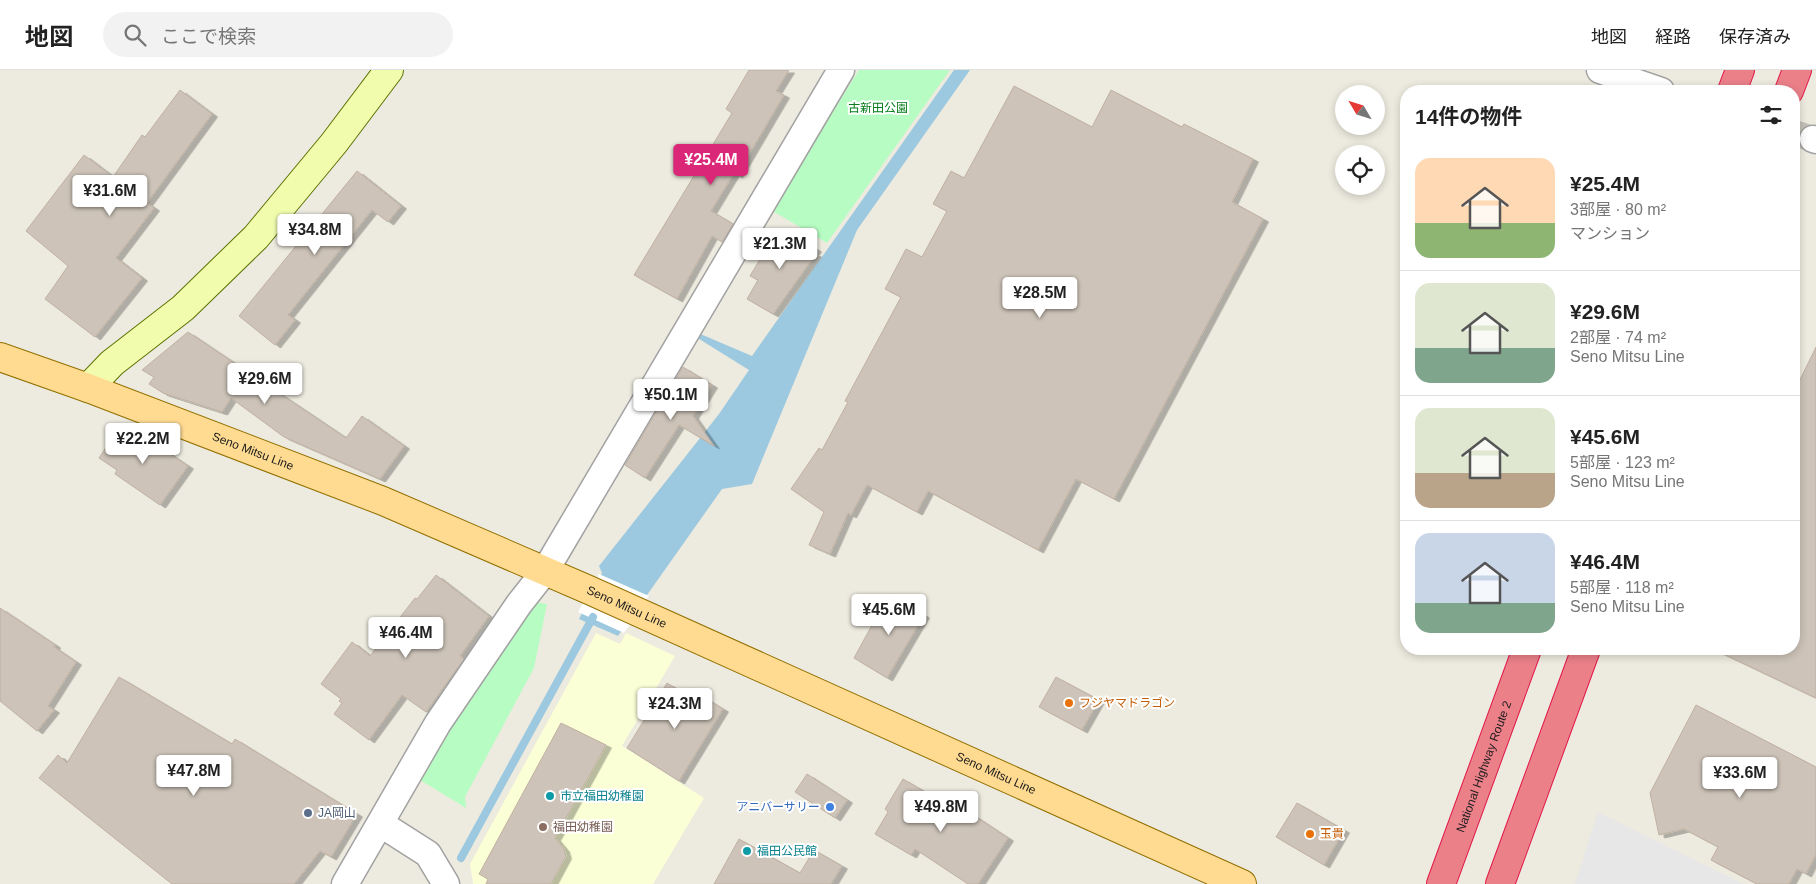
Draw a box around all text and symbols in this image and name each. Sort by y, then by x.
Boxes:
search box [103,12,453,57]
icon: search [121,21,149,49]
text: 地図 [25,23,73,50]
text: ここで検索 [161,26,256,47]
text: 地図 [1591,27,1627,47]
text: 経路 [1655,27,1691,47]
text: 保存済み [1719,27,1791,47]
north arrow [1335,85,1385,135]
map controls [1335,85,1385,195]
park label: 古新田公園 [848,101,908,115]
icon: filters [1757,101,1785,129]
text: 14件の物件 [1415,105,1522,128]
pin: ¥25.4M [670,144,752,186]
button: locate [1335,145,1385,195]
text: ¥25.4M [684,151,738,168]
text: ¥25.4M [1570,172,1640,195]
pin: ¥31.6M [69,174,151,217]
icon: home [1455,178,1515,238]
text: ¥31.6M [83,182,137,199]
text: 3部屋 · 80 m² [1570,201,1666,218]
pin: ¥34.8M [274,214,356,256]
text: ¥34.8M [288,221,342,238]
text: マンション [1570,225,1650,242]
pin: ¥21.3M [739,228,821,270]
text: ¥21.3M [753,235,807,252]
pin: ¥28.5M [999,276,1081,319]
text: ¥28.5M [1013,284,1067,301]
text: ¥29.6M [1570,300,1640,323]
icon: home [1455,303,1515,363]
text: 2部屋 · 74 m² [1570,329,1666,346]
text: Seno Mitsu Line [1570,348,1685,365]
pin: ¥29.6M [224,362,306,405]
text: ¥29.6M [238,370,292,387]
pin: ¥50.1M [630,378,712,421]
text: ¥50.1M [644,386,698,403]
pin: ¥22.2M [102,422,184,465]
text: ¥45.6M [1570,425,1640,448]
icon: home [1455,428,1515,488]
street label: Seno Mitsu Line [210,429,296,473]
text: ¥22.2M [116,430,170,447]
text: 5部屋 · 123 m² [1570,454,1675,471]
text: Seno Mitsu Line [1570,473,1685,490]
text: ¥46.4M [1570,550,1640,573]
icon: home [1455,553,1515,613]
text: 5部屋 · 118 m² [1570,579,1674,596]
street label: Seno Mitsu Line [585,583,669,631]
pin: ¥45.6M [848,594,930,636]
text: Seno Mitsu Line [1570,598,1685,615]
text: ¥45.6M [862,601,916,618]
pin: ¥46.4M [365,616,447,659]
text: ¥46.4M [379,624,433,641]
pin: ¥24.3M [634,688,716,730]
text: ¥24.3M [648,695,702,712]
place label: フジヤマドラゴン [1079,696,1175,710]
marker: フジヤマドラゴン [1063,697,1075,709]
street label: National Highway Route 2 [1454,699,1515,834]
street label: Seno Mitsu Line [954,749,1039,797]
pin: ¥47.8M [153,754,235,797]
pin: ¥33.6M [1699,756,1781,799]
text: ¥47.8M [167,762,221,779]
text: ¥33.6M [1713,764,1767,781]
place label: 市立福田幼稚園 [560,789,644,803]
marker: 市立福田幼稚園 [544,790,556,802]
pin: ¥49.8M [900,790,982,833]
text: ¥49.8M [914,798,968,815]
place label: アニバーサリー [736,800,820,814]
marker: アニバーサリー [824,801,836,813]
place label: JA岡山 [318,806,356,820]
marker: JA岡山 [302,807,314,819]
place label: 福田幼稚園 [553,820,613,834]
marker: 福田幼稚園 [537,821,549,833]
place label: 玉貴 [1320,827,1344,841]
marker: 玉貴 [1304,828,1316,840]
place label: 福田公民館 [757,844,817,858]
marker: 福田公民館 [741,845,753,857]

